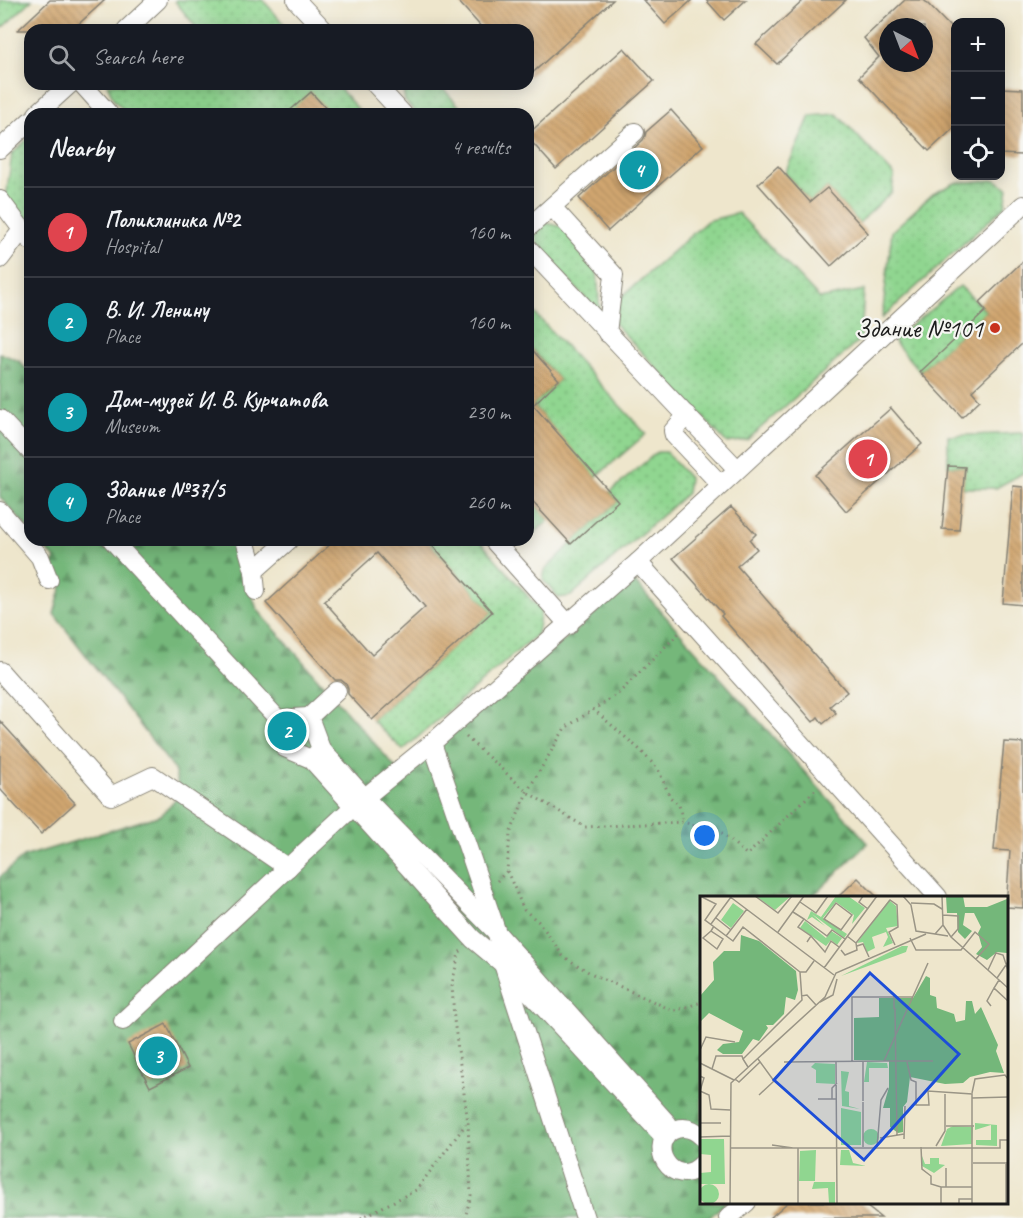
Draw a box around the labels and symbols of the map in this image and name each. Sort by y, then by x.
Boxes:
north arrow [879,18,933,72]
pin: 4 [620,148,658,192]
place label: Здание №101 [855,312,984,345]
marker: Здание №101 [988,321,1002,335]
pin: 1 [848,436,888,482]
pin: 2 [268,708,306,754]
your location [690,821,719,850]
inset map [700,896,1008,1203]
pin: 3 [138,1034,178,1078]

